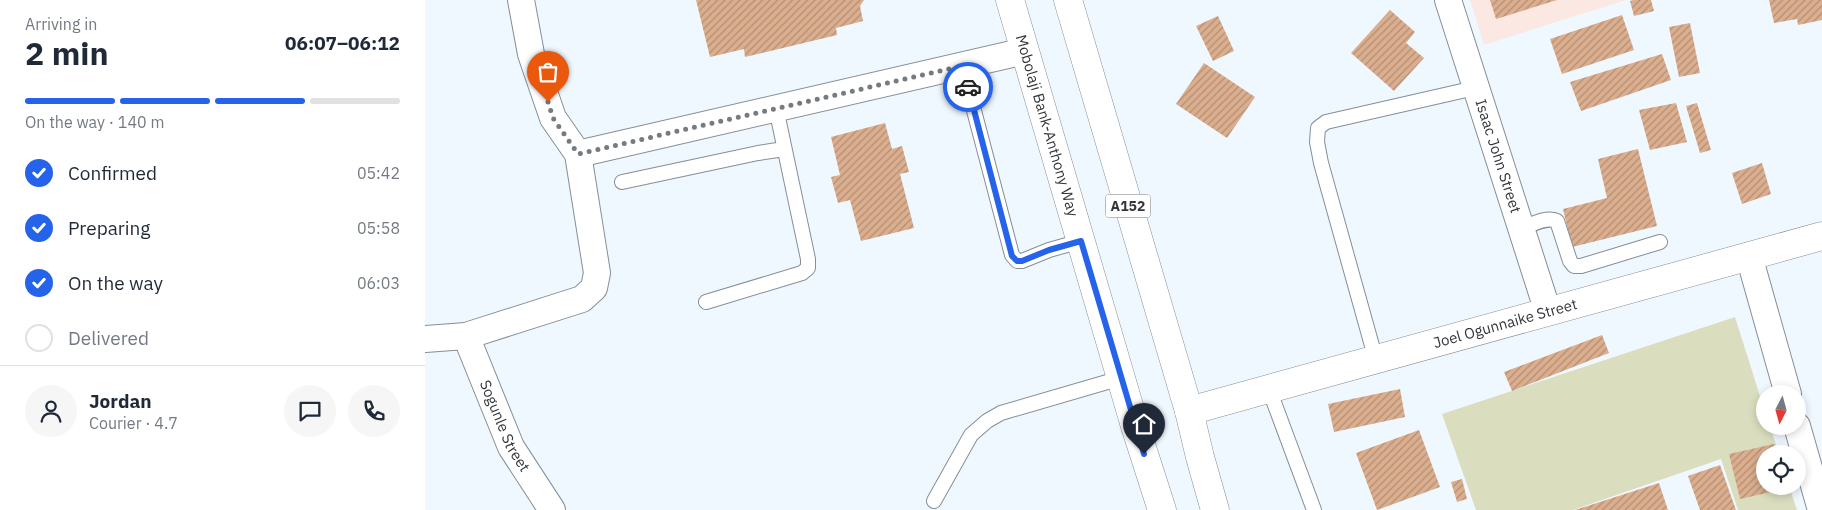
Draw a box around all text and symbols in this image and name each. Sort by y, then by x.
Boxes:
text: Arriving in [25,14,97,34]
text: 06:07–06:12 [285,31,400,55]
text: 2 min [25,32,109,74]
street label: Mobolaji Bank-Anthony Way [1012,32,1083,219]
pin [527,51,569,102]
icon: bag [534,58,562,86]
courier [943,62,993,112]
icon: car [954,73,982,101]
street label: Isaac John Street [1471,97,1526,215]
text: On the way · 140 m [25,112,164,132]
icon: check [25,159,53,187]
text: Confirmed [68,161,157,185]
text: 05:42 [357,163,400,183]
road number: A152 [1105,195,1151,218]
icon: check [25,214,53,242]
text: Preparing [68,216,150,240]
text: 05:58 [357,218,400,238]
icon: check [25,269,53,297]
text: On the way [68,271,163,295]
text: 06:03 [357,273,400,293]
street label: Joel Ogunnaike Street [1431,294,1579,352]
text: Delivered [68,326,149,350]
street label: Sogunle Street [476,377,535,475]
button: person [25,385,77,437]
button: chat [284,385,336,437]
button: phone [348,385,400,437]
north arrow [1756,385,1806,435]
map controls [1756,385,1806,495]
text: Jordan [89,389,152,413]
pin [1123,403,1165,454]
icon: home [1130,410,1158,438]
text: Courier · 4.7 [89,413,178,433]
button: locate [1756,445,1806,495]

